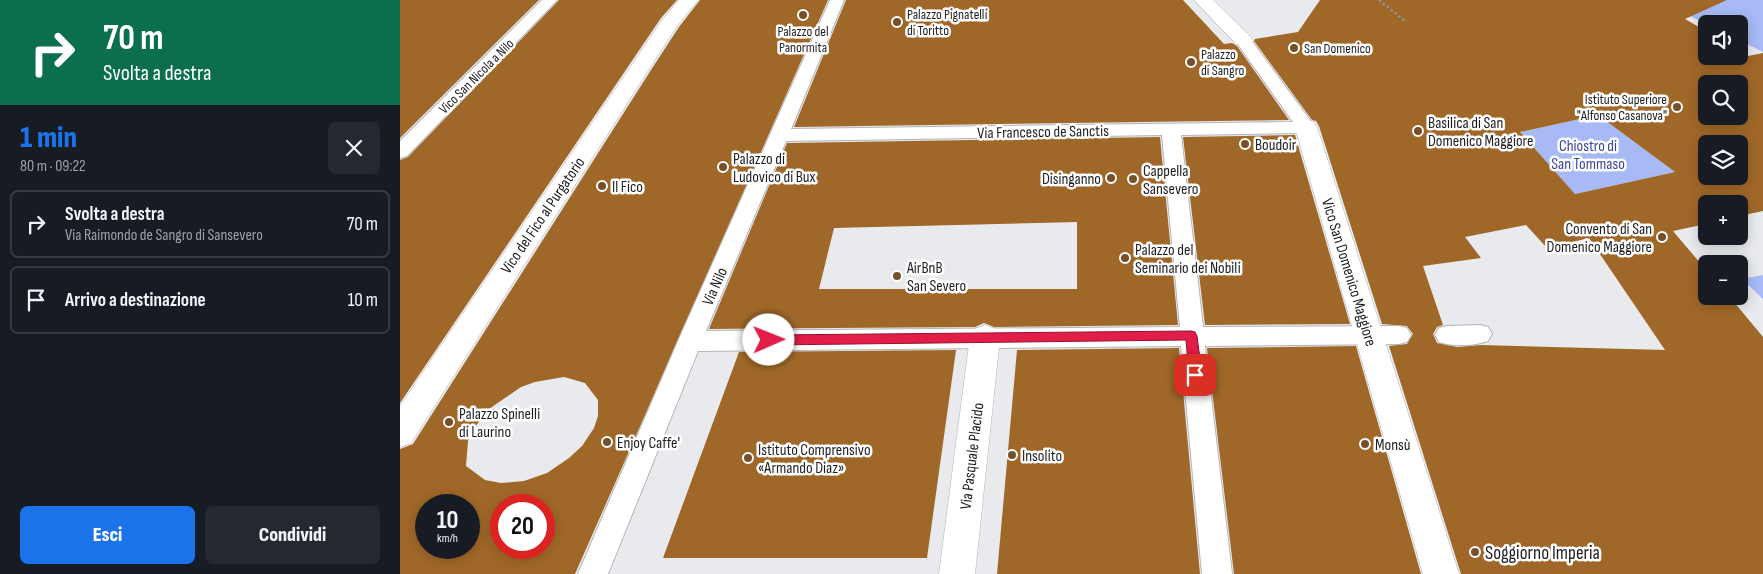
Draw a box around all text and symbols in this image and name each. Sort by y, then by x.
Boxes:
place label: Palazzo Pignatelli di Toritto [907,6,987,39]
marker: Palazzo del Panormita [797,9,809,21]
map controls [1698,15,1748,305]
button: sound [1698,15,1748,65]
marker: Palazzo Pignatelli di Toritto [891,16,903,28]
text: 70 m [103,17,163,60]
icon: right [20,20,85,85]
place label: Palazzo del Panormita [777,23,829,56]
street label: Vico San Nicola a Nilo [435,35,518,117]
place label: San Domenico [1304,40,1371,57]
marker: San Domenico [1288,42,1300,54]
place label: Palazzo di Sangro [1201,46,1244,79]
marker: Palazzo di Sangro [1185,56,1197,68]
text: Svolta a destra [103,60,212,87]
button: search [1698,75,1748,125]
place label: Istituto Superiore "Alfonso Casanova" [1577,91,1667,124]
marker: Istituto Superiore "Alfonso Casanova" [1671,101,1683,113]
place label: Basilica di San Domenico Maggiore [1428,114,1533,151]
text: 1 min [20,120,77,156]
button: close [328,122,380,174]
street label: Via Francesco de Sanctis [977,122,1109,143]
marker: Basilica di San Domenico Maggiore [1412,125,1424,137]
button: layers [1698,135,1748,185]
place label: Boudoir [1255,136,1297,155]
park label: Chiostro di San Tommaso [1551,137,1625,174]
marker: Boudoir [1239,138,1251,150]
place label: Palazzo di Ludovico di Bux [733,150,815,187]
street label: Vico del Fico al Purgatorio [497,154,589,278]
text: 80 m · 09:22 [20,157,86,176]
marker: Palazzo di Ludovico di Bux [717,161,729,173]
place label: Cappella Sansevero [1143,162,1198,199]
place label: Disinganno [1042,170,1101,189]
marker: Disinganno [1105,172,1117,184]
marker: Cappella Sansevero [1127,173,1139,185]
place label: Il Fico [612,178,643,197]
marker: Il Fico [596,180,608,192]
button: + [1698,195,1748,245]
street label: Vico San Domenico Maggiore [1317,196,1380,349]
text: Svolta a destra [65,203,165,226]
icon: right [22,210,50,238]
text: 70 m [347,213,378,236]
place label: Convento di San Domenico Maggiore [1547,220,1652,257]
text: Via Raimondo de Sangro di Sansevero [65,226,263,245]
marker: Convento di San Domenico Maggiore [1656,231,1668,243]
place label: Palazzo del Seminario dei Nobili [1135,241,1241,278]
marker: Palazzo del Seminario dei Nobili [1119,252,1131,264]
button: − [1698,255,1748,305]
place label: AirBnB San Severo [906,259,966,296]
street label: Via Nilo [699,265,732,309]
marker: AirBnB San Severo [891,270,903,282]
icon: arrive [22,286,50,314]
text: Arrivo a destinazione [65,289,206,312]
text: 10 m [348,289,378,312]
position arrow [742,313,794,365]
pin [1174,354,1216,396]
icon: arrive [1181,361,1209,389]
street label: Via Pasquale Placido [957,402,988,511]
place label: Palazzo Spinelli di Laurino [459,405,540,442]
marker: Palazzo Spinelli di Laurino [443,416,455,428]
place label: Enjoy Caffe' [617,434,680,453]
marker: Enjoy Caffe' [601,436,613,448]
place label: Monsù [1375,436,1410,455]
marker: Monsù [1359,438,1371,450]
place label: Istituto Comprensivo «Armando Diaz» [758,441,871,478]
place label: Insolito [1022,447,1062,466]
marker: Insolito [1006,449,1018,461]
marker: Istituto Comprensivo «Armando Diaz» [742,452,754,464]
speed limit sign: 20 [490,494,555,559]
text: 10 [437,505,458,536]
button: Esci [20,506,195,564]
button: Condividi [205,506,380,564]
text: km/h [437,531,458,546]
place label: Soggiorno Imperia [1485,542,1600,565]
marker: Soggiorno Imperia [1469,546,1481,558]

